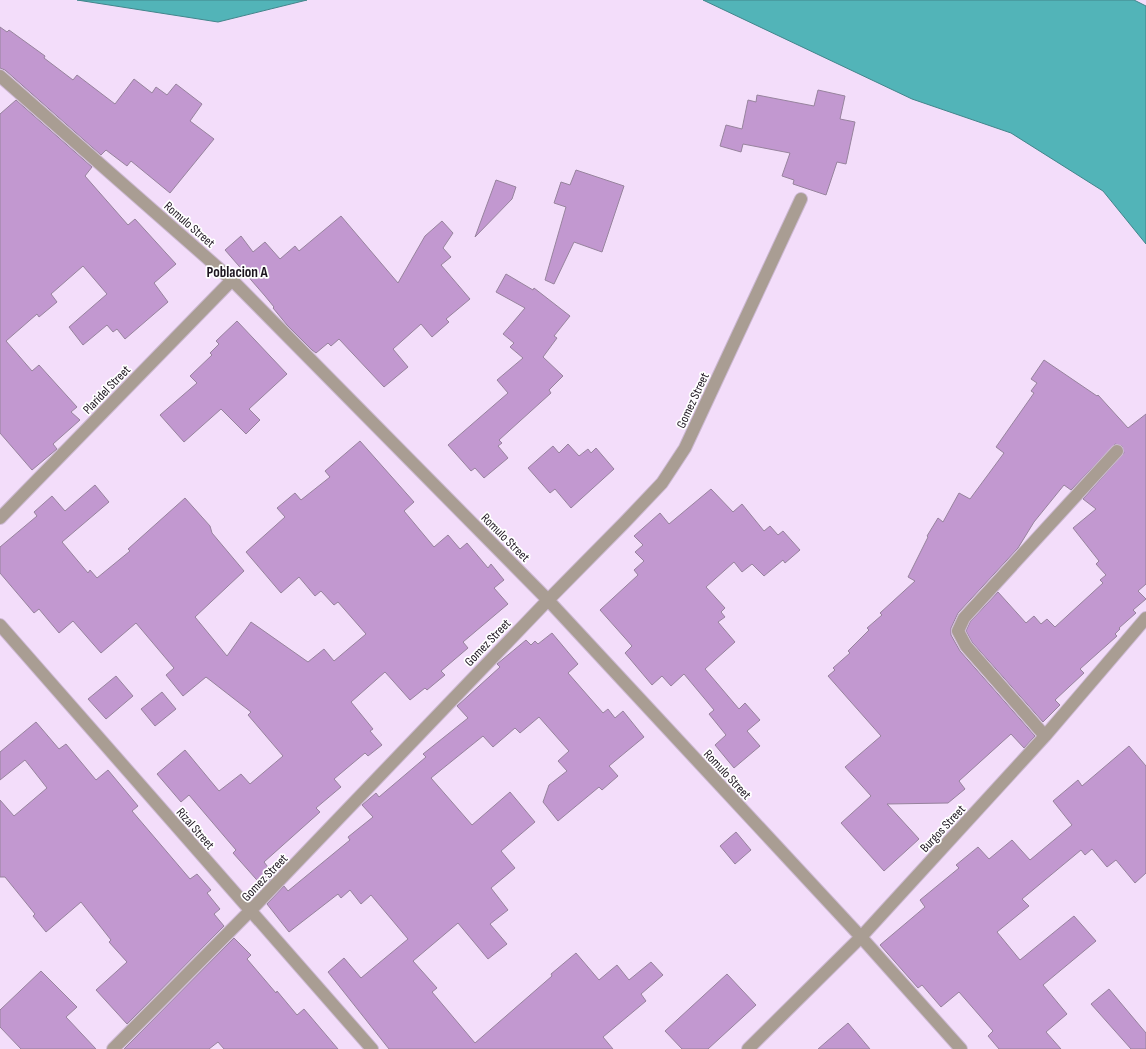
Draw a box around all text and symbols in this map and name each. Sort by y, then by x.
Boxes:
street label: Romulo Street [161,198,218,251]
district label: Poblacion A [206,263,268,282]
street label: Plaridel Street [80,362,134,417]
street label: Gomez Street [673,370,713,431]
street label: Romulo Street [478,510,533,565]
street label: Gomez Street [461,616,514,670]
street label: Romulo Street [700,746,754,803]
street label: Burgos Street [917,802,969,856]
street label: Rizal Street [173,805,218,853]
street label: Gomez Street [238,851,291,905]

